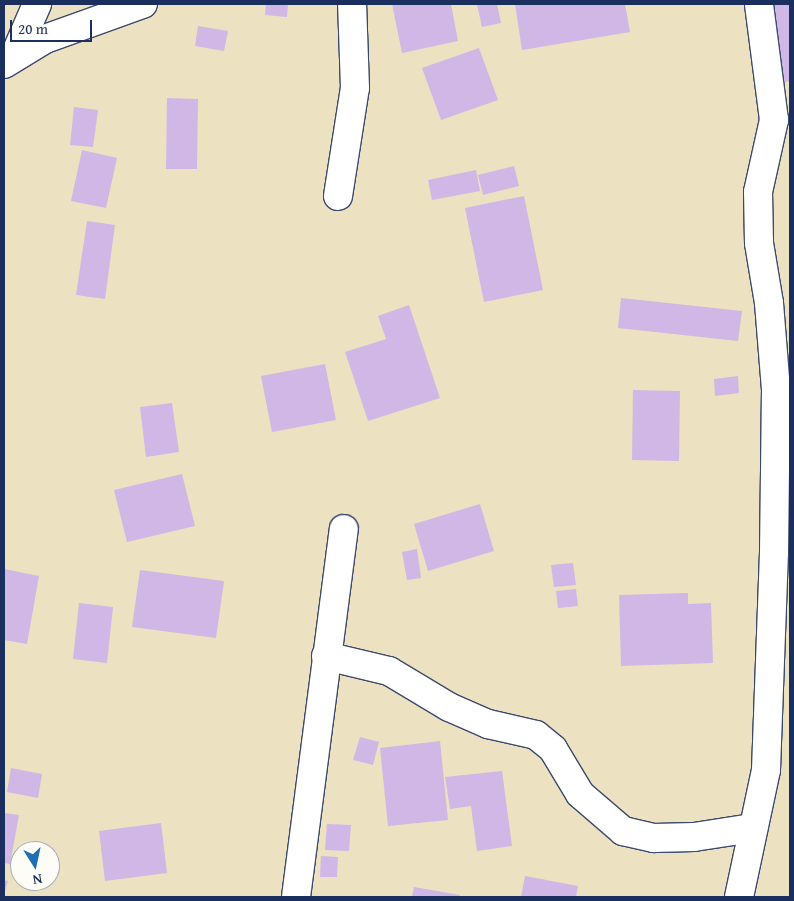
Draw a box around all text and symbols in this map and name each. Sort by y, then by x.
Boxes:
scale bar [12,10,95,42]
text: 20 m [18,18,48,39]
north arrow [10,841,60,891]
text: N [31,869,44,890]

